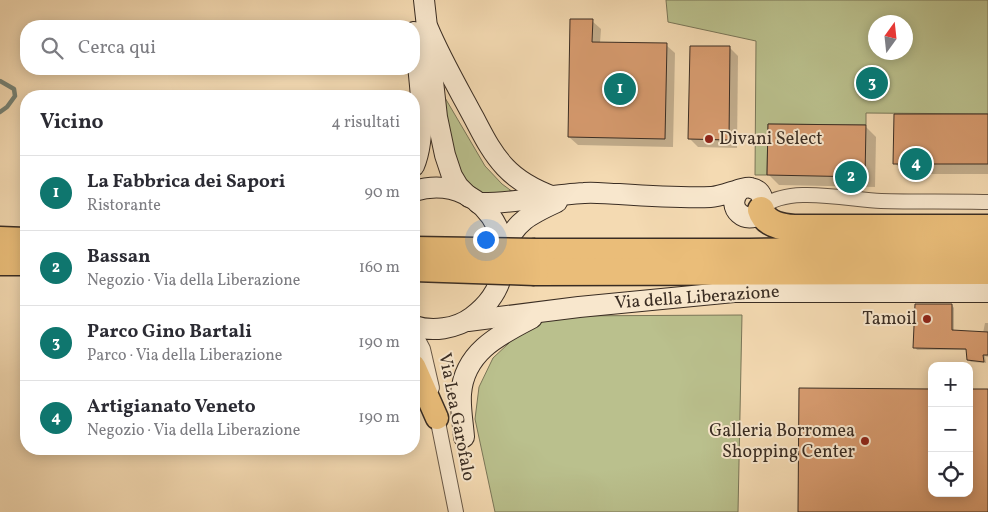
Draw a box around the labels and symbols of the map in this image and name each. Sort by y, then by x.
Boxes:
north arrow [868,15,913,60]
pin: 3 [856,64,888,102]
pin: 1 [604,70,636,108]
place label: Divani Select [719,127,823,152]
marker: Divani Select [703,133,715,145]
pin: 4 [900,145,932,183]
pin: 2 [835,158,867,196]
your location [473,227,499,253]
street label: Via della Liberazione [614,280,780,316]
place label: Tamoil [862,307,917,332]
marker: Tamoil [921,313,933,325]
street label: Via Lea Garofalo [431,351,481,483]
place label: Galleria Borromea Shopping Center [709,419,855,465]
marker: Galleria Borromea Shopping Center [859,435,871,447]

